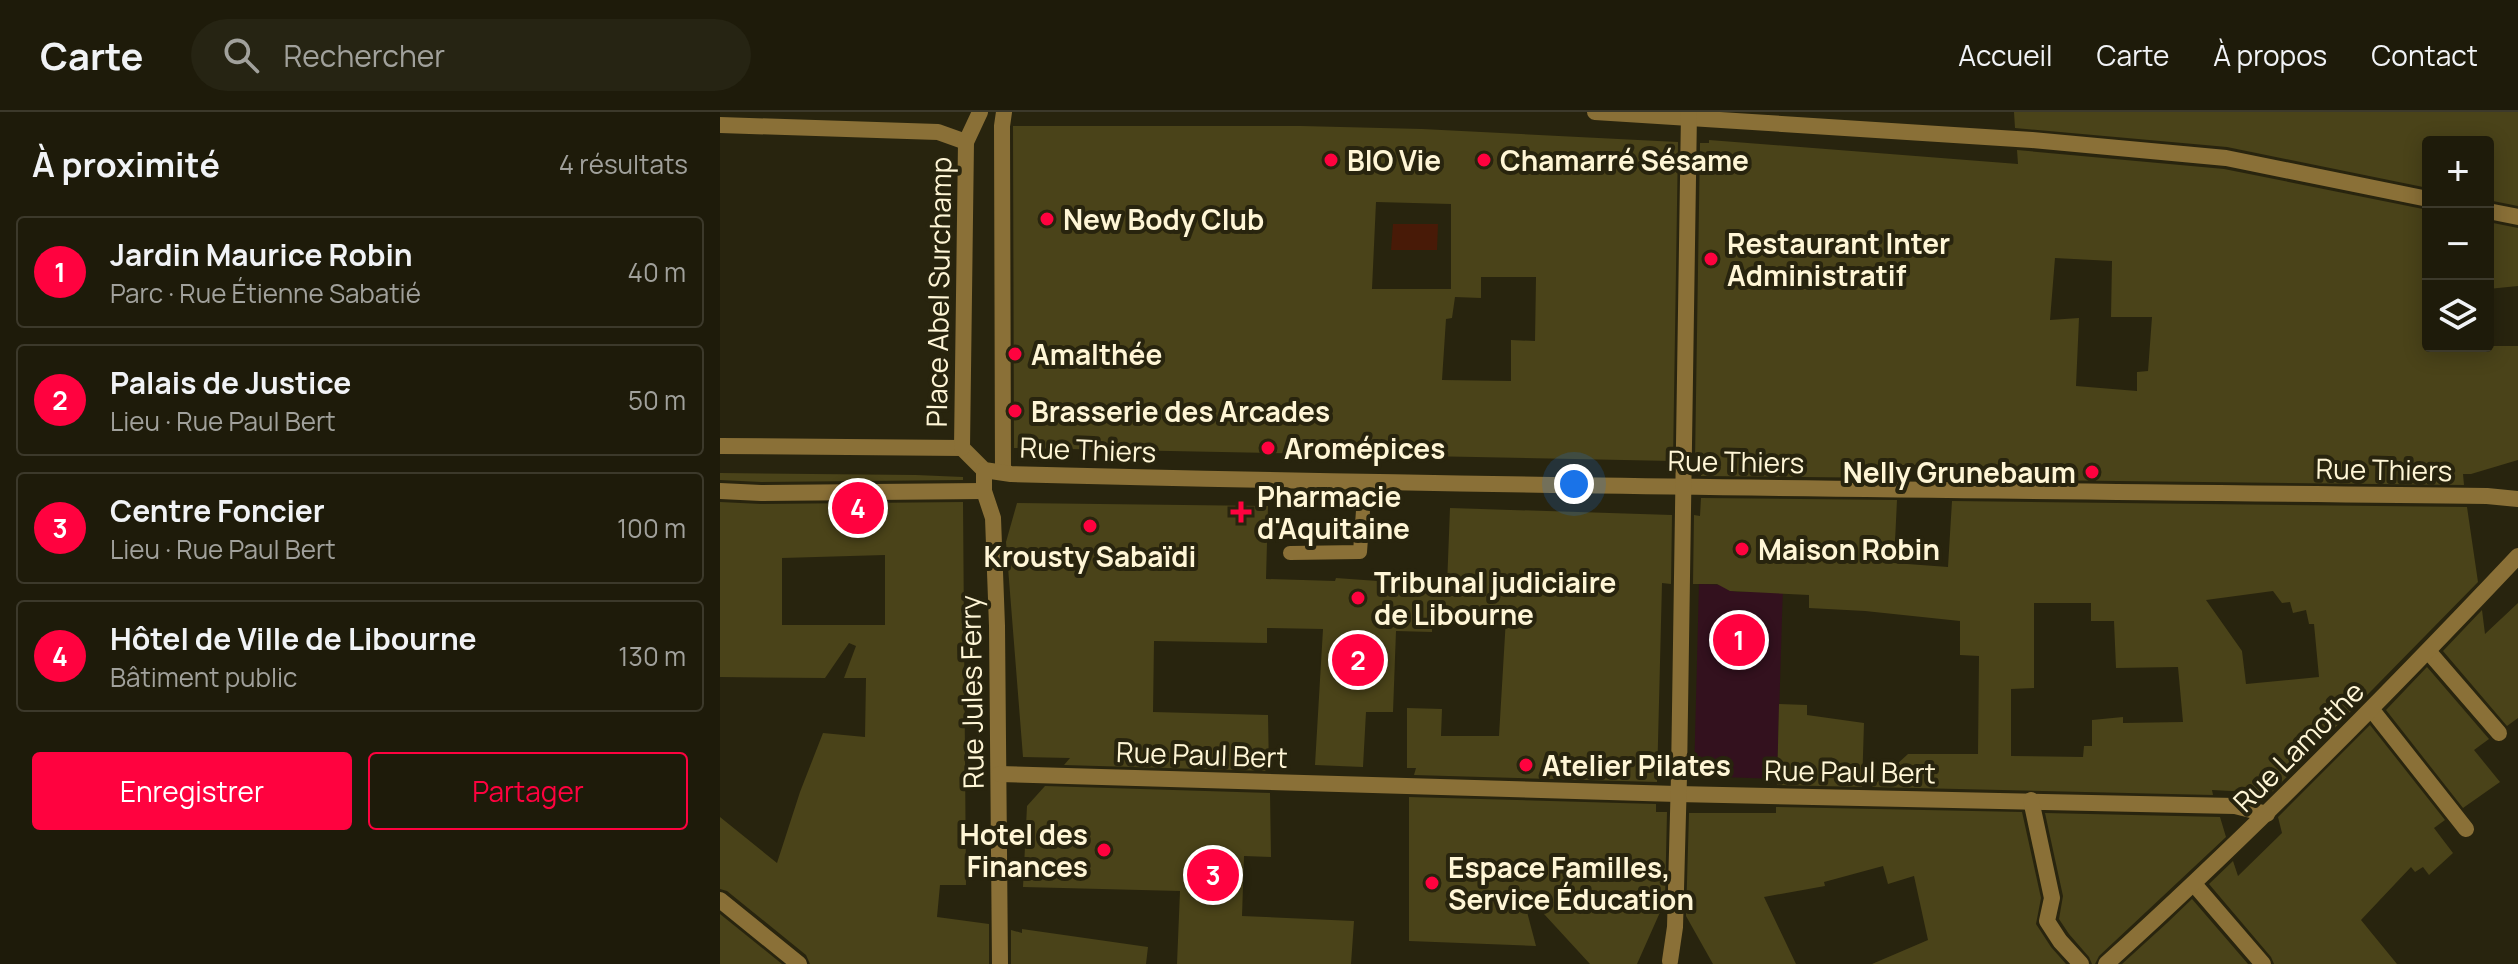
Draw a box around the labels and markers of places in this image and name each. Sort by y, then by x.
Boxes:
place label: BIO Vie [1347,141,1441,179]
place label: Chamarré Sésame [1500,141,1749,179]
marker: BIO Vie [1322,151,1340,169]
marker: Chamarré Sésame [1475,151,1493,169]
place label: New Body Club [1063,200,1264,238]
marker: New Body Club [1038,210,1056,228]
place label: Restaurant Inter Administratif [1727,224,1950,294]
marker: Restaurant Inter Administratif [1702,250,1720,268]
place label: Amalthée [1031,335,1162,373]
marker: Amalthée [1006,345,1024,363]
place label: Brasserie des Arcades [1031,392,1330,430]
marker: Brasserie des Arcades [1006,402,1024,420]
place label: Aromépices [1284,429,1445,467]
marker: Aromépices [1259,439,1277,457]
place label: Nelly Grunebaum [1843,453,2076,491]
marker: Nelly Grunebaum [2083,463,2101,481]
place label: Pharmacie d'Aquitaine [1257,477,1410,547]
pin: 4 [832,478,884,538]
marker: Pharmacie d'Aquitaine [1232,503,1250,521]
marker: Krousty Sabaïdi [1081,517,1099,535]
place label: Maison Robin [1758,530,1940,568]
place label: Krousty Sabaïdi [984,537,1196,575]
marker: Maison Robin [1733,540,1751,558]
place label: Tribunal judiciaire de Libourne [1374,563,1616,633]
marker: Tribunal judiciaire de Libourne [1349,589,1367,607]
pin: 1 [1713,610,1765,670]
pin: 2 [1332,630,1384,690]
place label: Atelier Pilates [1542,746,1731,784]
marker: Atelier Pilates [1517,756,1535,774]
place label: Hotel des Finances [960,815,1088,885]
marker: Hotel des Finances [1095,841,1113,859]
pin: 3 [1187,845,1239,905]
place label: Espace Familles, Service Éducation [1448,848,1694,918]
marker: Espace Familles, Service Éducation [1423,874,1441,892]

